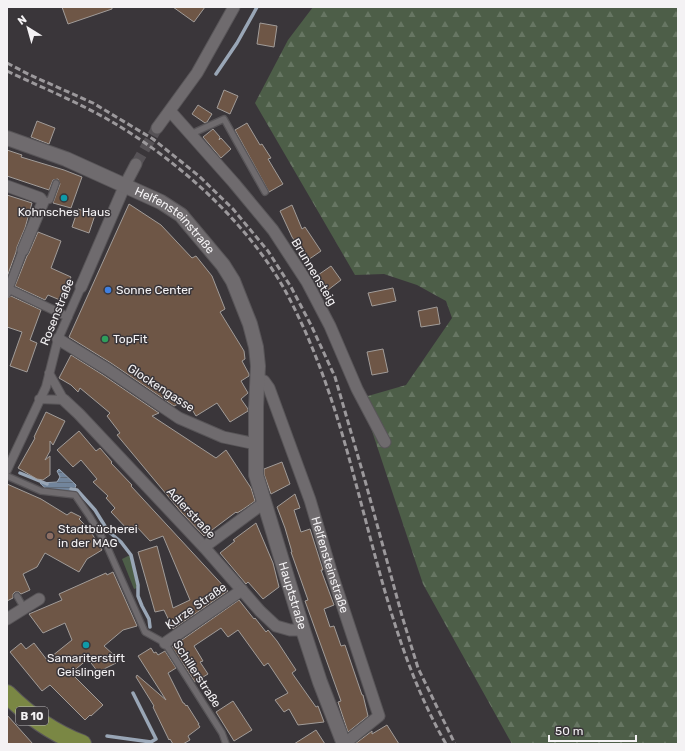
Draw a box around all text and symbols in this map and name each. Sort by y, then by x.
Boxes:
north arrow [8,8,48,48]
text: N [15,13,29,28]
street label: Helfensteinstraße [133,184,218,257]
marker: Kohnsches Haus [59,193,69,203]
place label: Kohnsches Haus [18,205,110,219]
street label: Brunnensteig [288,236,340,308]
street label: Rosenstraße [37,276,77,347]
place label: Sonne Center [116,283,193,297]
marker: Sonne Center [103,285,113,295]
place label: TopFit [113,332,148,346]
marker: TopFit [100,334,110,344]
street label: Glockengasse [125,361,197,415]
street label: Adlerstraße [164,484,218,542]
street label: Helfensteinstraße [308,515,352,615]
place label: Stadtbücherei in der MAG [58,522,138,550]
marker: Stadtbücherei in der MAG [45,531,55,541]
street label: Hauptstraße [276,560,309,631]
street label: Kurze Straße [163,580,230,632]
street label: Schillerstraße [170,638,224,710]
marker: Samariterstift Geislingen [81,640,91,650]
place label: Samariterstift Geislingen [47,651,125,679]
road number: B 10 [16,707,48,725]
scale bar [549,717,636,743]
text: 50 m [555,724,583,738]

